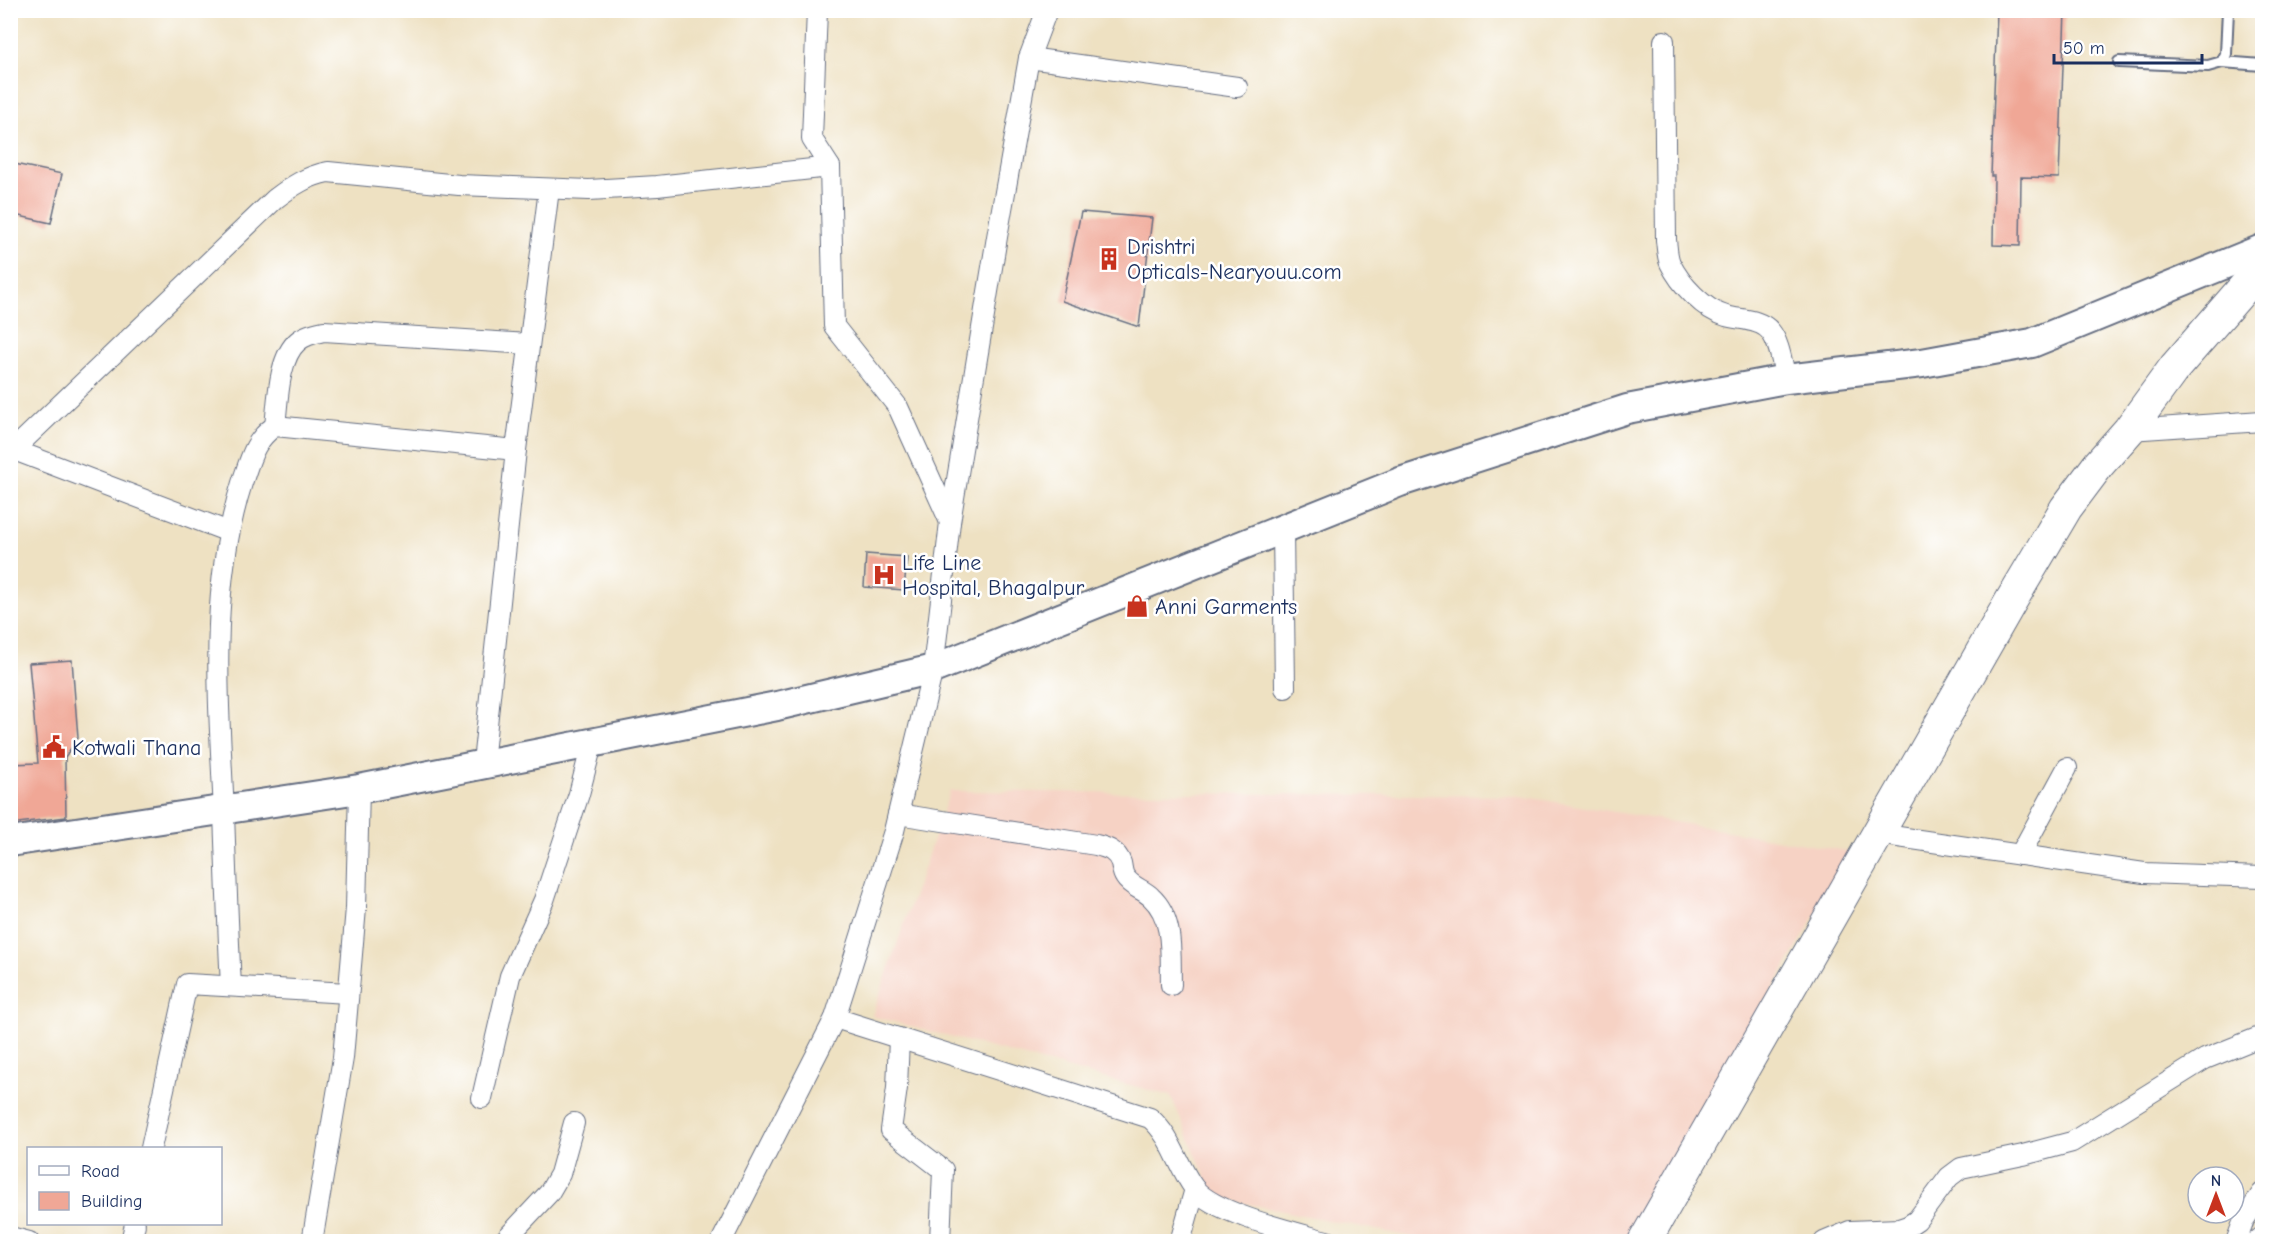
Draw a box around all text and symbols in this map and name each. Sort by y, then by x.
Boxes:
scale bar [2054,27,2202,65]
text: 50 m [2063,38,2105,59]
place label: Drishtri Opticals-Nearyouu.com [1127,234,1342,285]
building icon: Drishtri Opticals-Nearyouu.com [1096,246,1122,272]
place label: Life Line Hospital, Bhagalpur [902,550,1085,601]
hospital icon: Life Line Hospital, Bhagalpur [871,562,897,588]
shop icon: Anni Garments [1124,593,1150,619]
place label: Anni Garments [1155,594,1297,620]
public building icon: Kotwali Thana [41,734,67,760]
place label: Kotwali Thana [72,735,201,761]
legend [27,1147,222,1225]
text: Road [81,1161,120,1182]
north arrow [2186,1165,2246,1225]
text: N [2211,1172,2221,1190]
text: Building [81,1191,143,1212]

